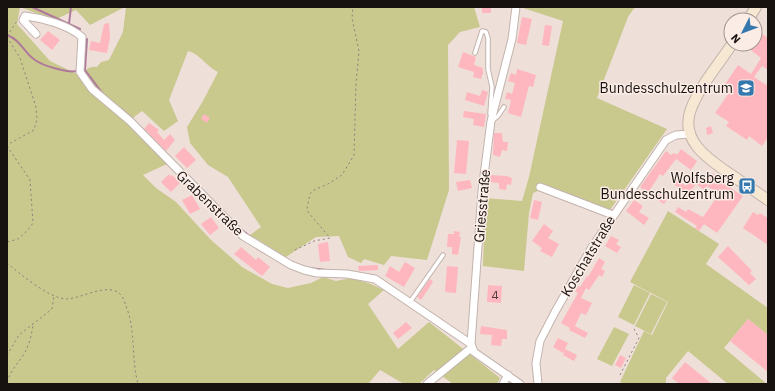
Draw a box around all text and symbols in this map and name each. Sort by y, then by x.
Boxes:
north arrow [723,12,763,52]
text: N [728,31,743,46]
school or university icon: Bundesschulzentrum [736,78,756,98]
place label: Bundesschulzentrum [600,79,733,97]
street label: Grabenstraße [172,166,248,240]
street label: Griesstraße [470,168,494,243]
place label: Wolfsberg Bundesschulzentrum [601,169,735,203]
bus stop icon: Wolfsberg Bundesschulzentrum [737,176,757,196]
street label: Koschatstraße [557,212,619,300]
house number: 4 [491,287,499,302]

